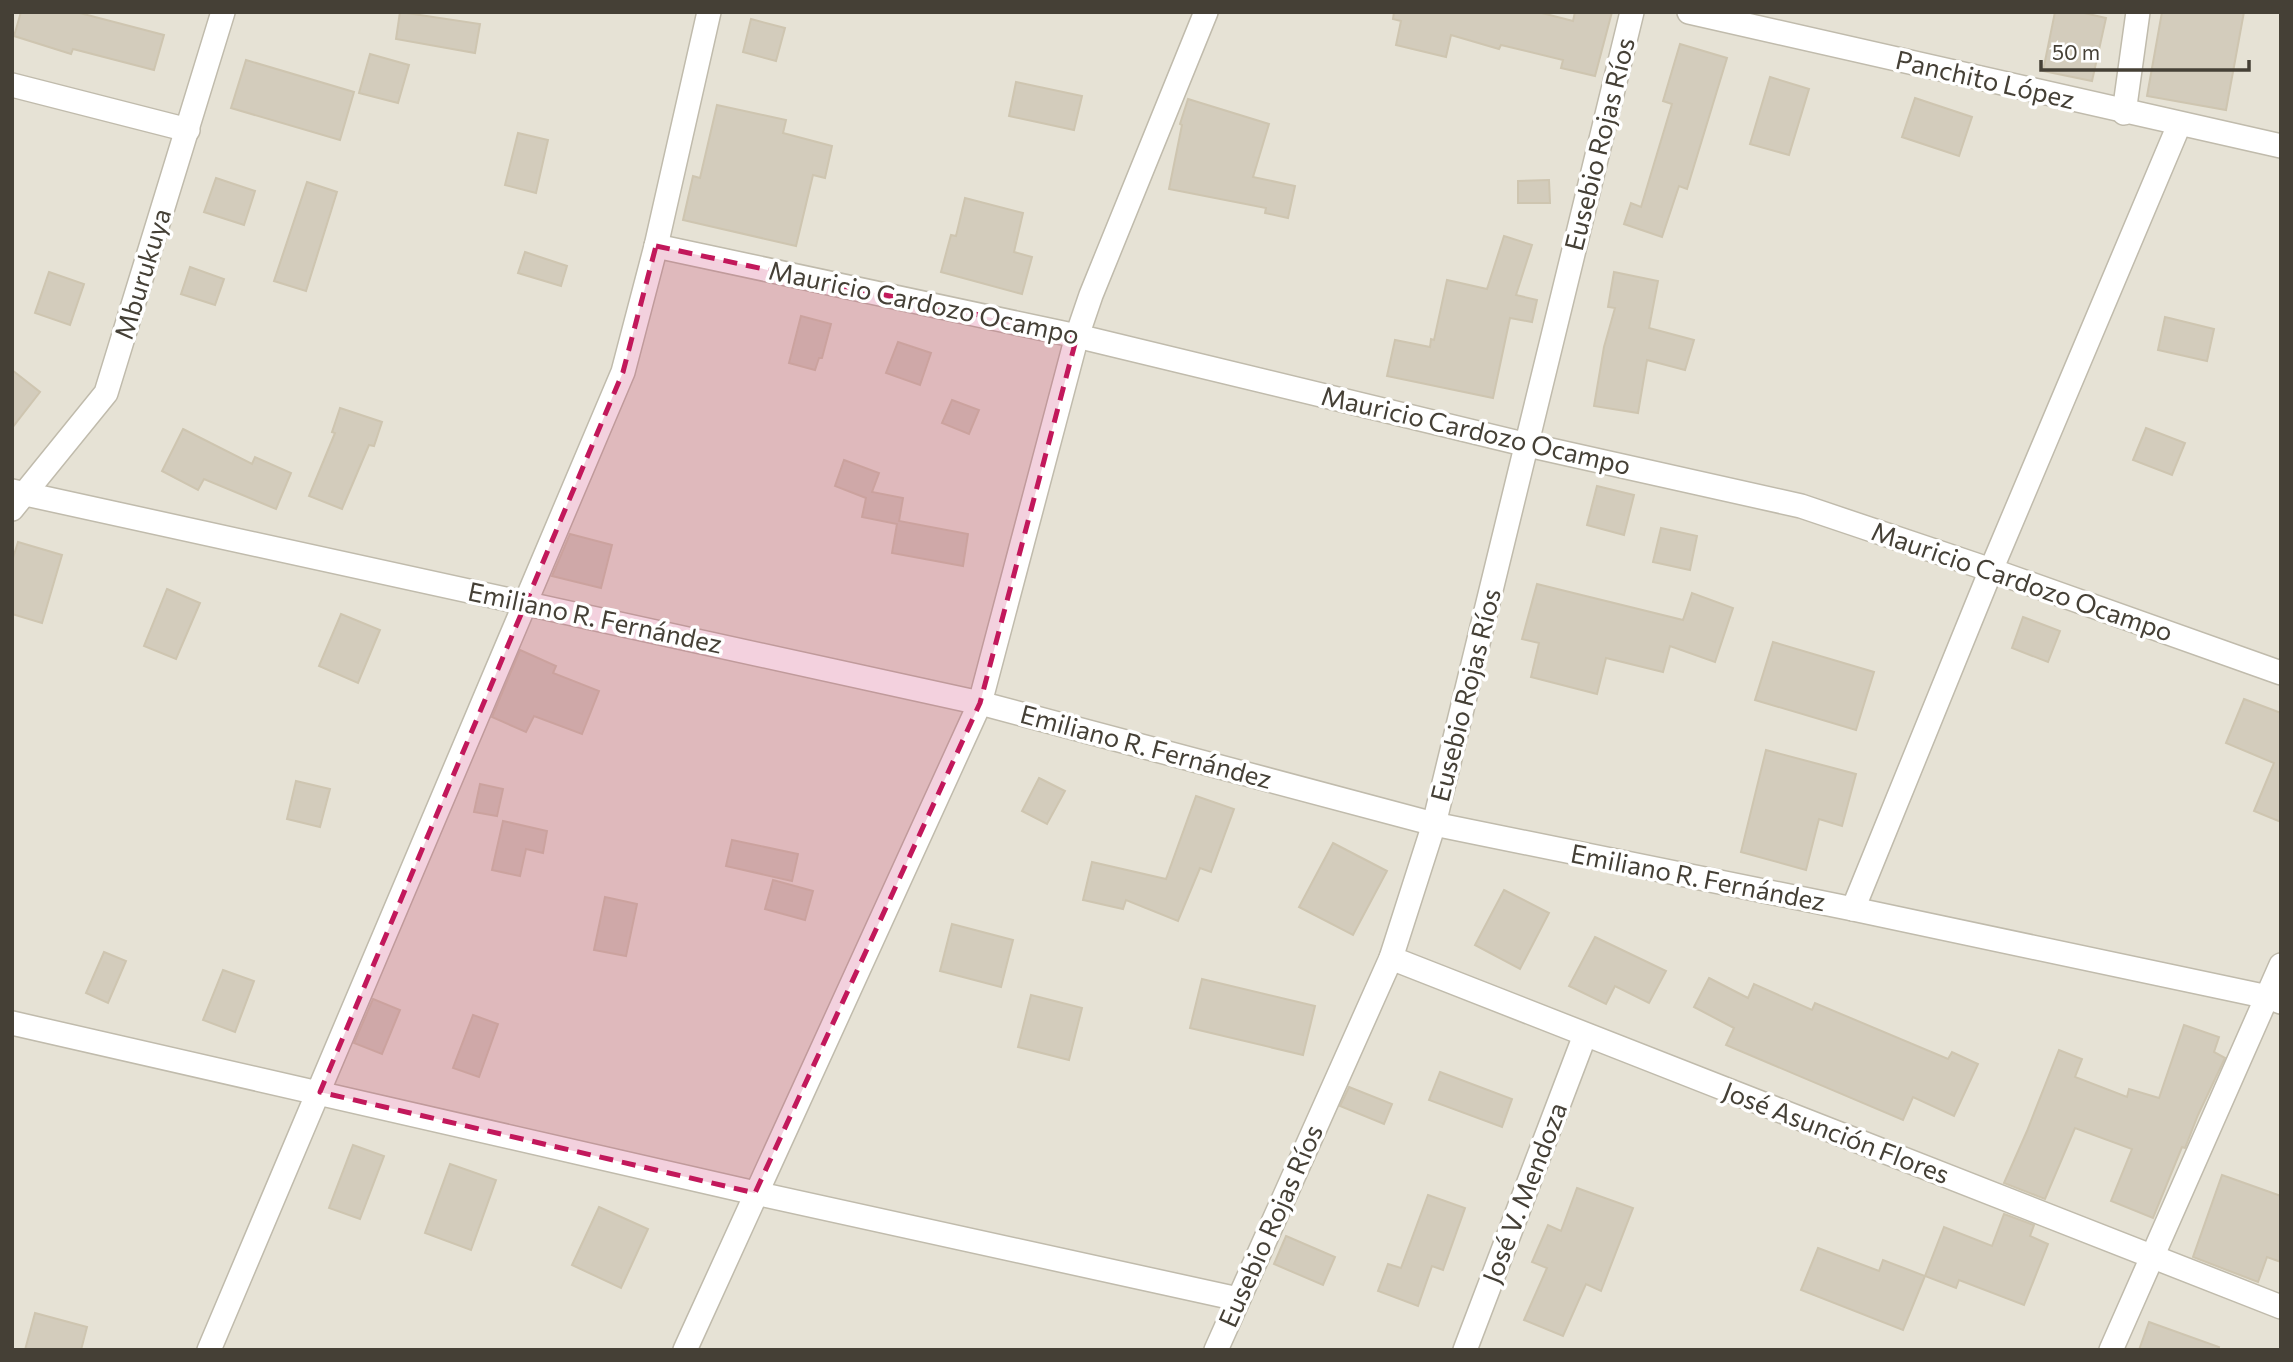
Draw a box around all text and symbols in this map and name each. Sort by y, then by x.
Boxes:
scale bar [2041,28,2249,72]
street label: Eusebio Rojas Ríos [1557,34,1640,253]
text: 50 m [2052,39,2100,64]
street label: Panchito López [1893,43,2078,114]
street label: Mburukuya [107,204,176,343]
street label: Mauricio Cardozo Ocampo [766,253,1082,350]
street label: Mauricio Cardozo Ocampo [1319,379,1634,480]
street label: Mauricio Cardozo Ocampo [1868,514,2177,647]
street label: Emiliano R. Fernández [465,574,725,659]
street label: Eusebio Rojas Ríos [1423,585,1506,804]
street label: Emiliano R. Fernández [1017,697,1275,794]
street label: Emiliano R. Fernández [1568,837,1828,916]
street label: José Asunción Flores [1719,1074,1954,1189]
street label: José V. Mendoza [1475,1098,1572,1287]
street label: Eusebio Rojas Ríos [1211,1119,1328,1331]

